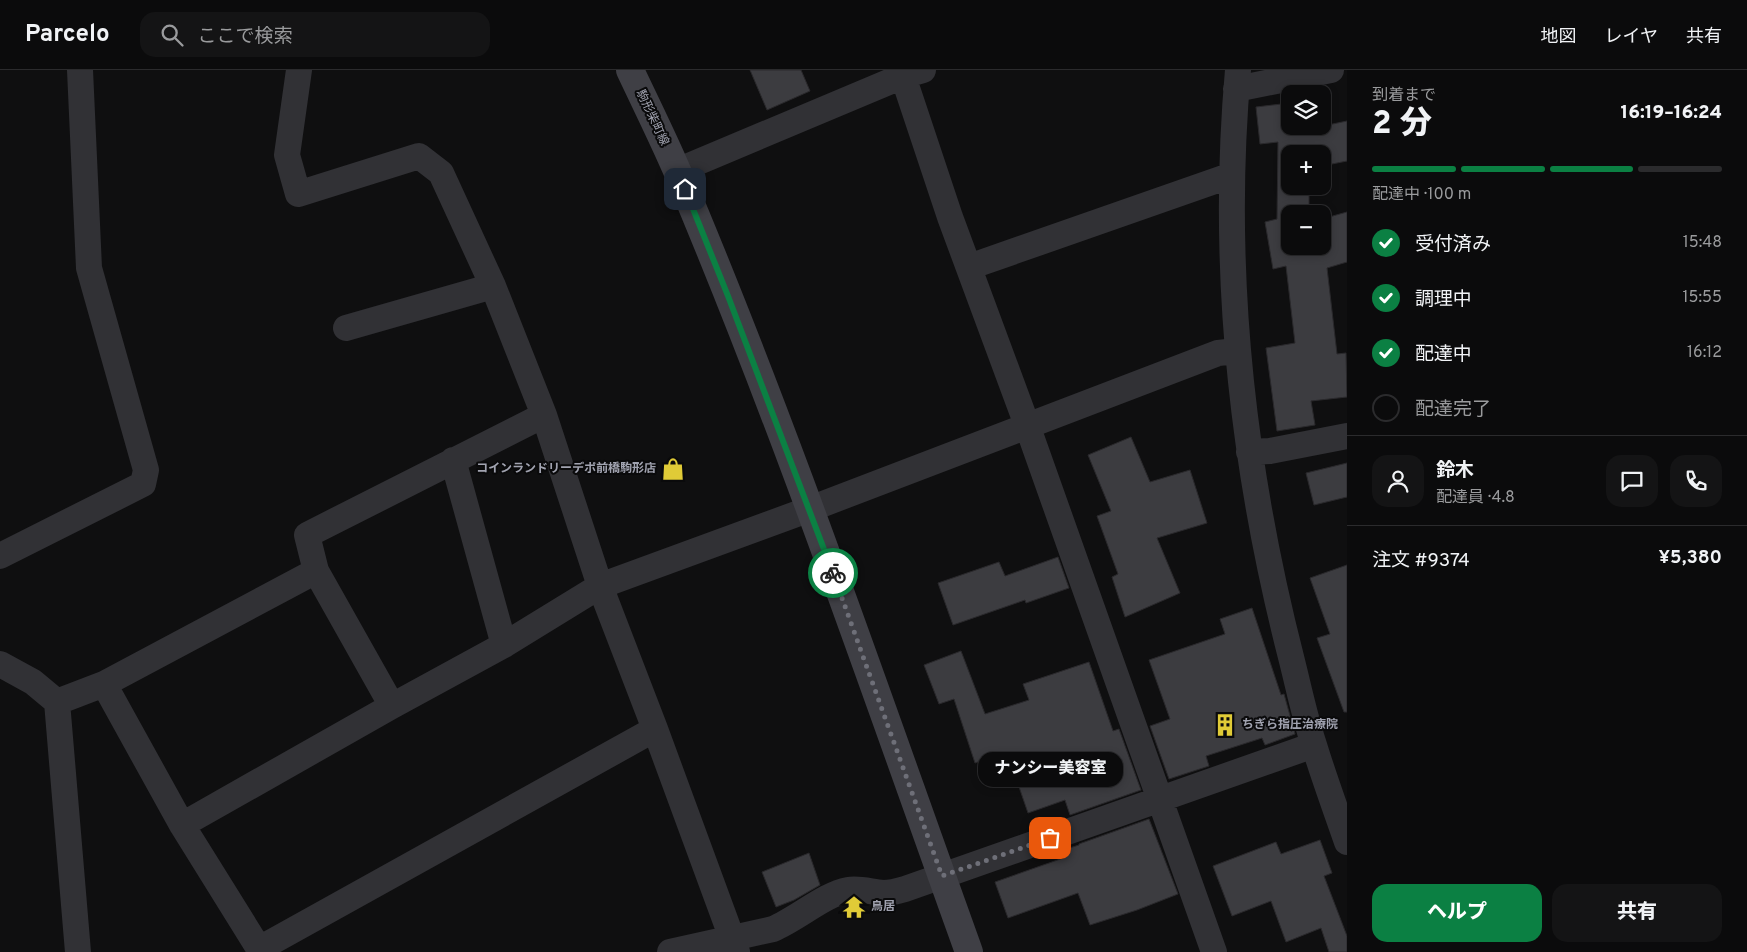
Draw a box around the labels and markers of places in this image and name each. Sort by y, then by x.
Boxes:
pin [664,168,706,210]
shop icon: コインランドリーデポ前橋駒形店 [660,456,686,482]
place label: コインランドリーデポ前橋駒形店 [476,461,656,477]
building icon: ちぎら指圧治療院 [1212,712,1238,738]
place label: ちぎら指圧治療院 [1242,717,1338,733]
callout: ナンシー美容室 [978,753,1122,788]
pin [1029,817,1071,859]
temple icon: 鳥居 [841,894,867,920]
place label: 鳥居 [871,899,895,915]

